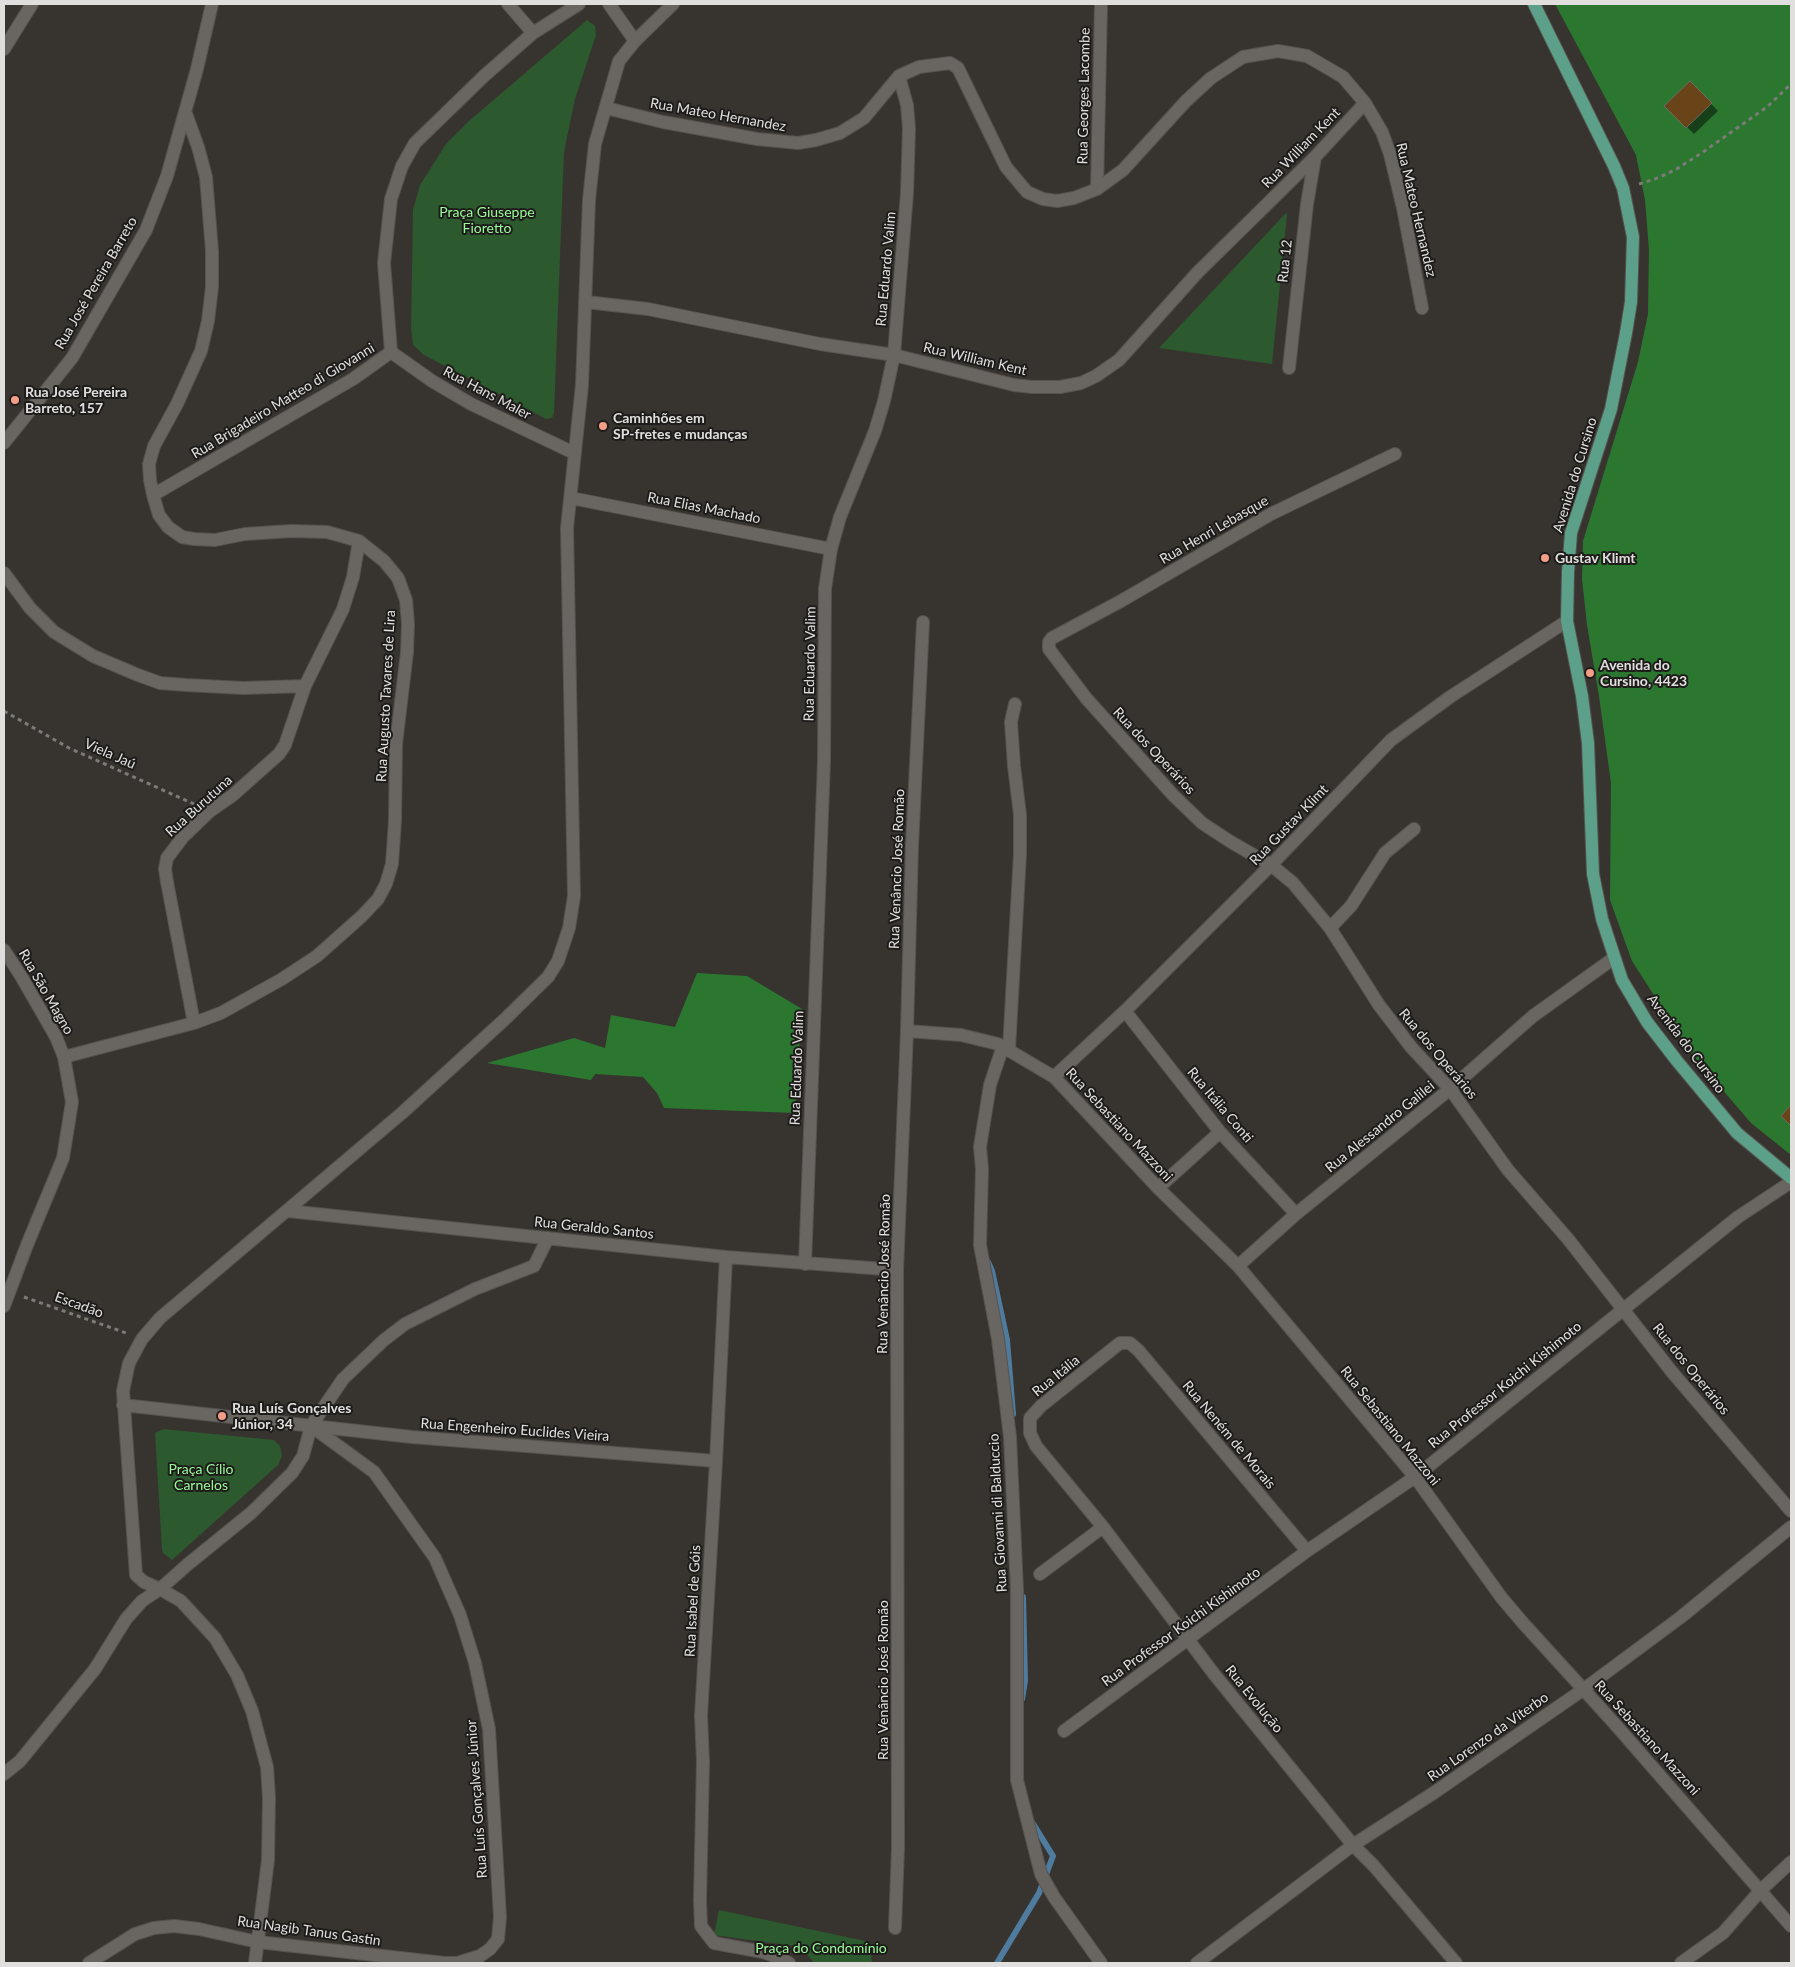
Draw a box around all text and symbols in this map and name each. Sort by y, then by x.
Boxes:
street label: Rua Georges Lacombe [1074,27,1094,165]
street label: Rua Mateo Hernandez [649,95,787,135]
street label: Rua William Kent [1258,104,1344,192]
street label: Rua Mateo Hernandez [1392,141,1440,279]
park label: Praça Giuseppe Fioretto [439,204,535,236]
street label: Rua Eduardo Valim [873,211,899,327]
street label: Rua José Pereira Barreto [51,214,141,352]
street label: Rua 12 [1274,239,1296,283]
street label: Rua William Kent [922,339,1028,379]
street label: Rua Brigadeiro Matteo di Giovanni [188,340,378,462]
street label: Rua Hans Maler [440,363,534,423]
place label: Rua José Pereira Barreto, 157 [25,384,127,417]
marker: Rua José Pereira Barreto, 157 [9,394,21,406]
place label: Caminhões em SP-fretes e mudanças [613,410,748,442]
street label: Avenida do Cursino [1549,415,1601,535]
marker: Caminhões em SP-fretes e mudanças [597,420,609,432]
street label: Rua Elias Machado [646,489,762,527]
street label: Rua Henri Lebasque [1157,492,1271,568]
place label: Gustav Klimt [1555,550,1636,566]
marker: Gustav Klimt [1539,552,1551,564]
street label: Rua Eduardo Valim [801,606,819,722]
street label: Rua Augusto Tavares de Lira [373,610,399,782]
place label: Avenida do Cursino, 4423 [1600,657,1687,690]
marker: Avenida do Cursino, 4423 [1584,667,1596,679]
street label: Rua dos Operários [1109,704,1199,798]
street label: Viela Jaú [82,735,138,773]
street label: Rua Burutuna [162,772,236,840]
street label: Rua Gustav Klimt [1246,781,1332,869]
street label: Rua Venâncio José Romão [886,789,908,949]
street label: Rua São Magno [15,946,77,1038]
street label: Avenida do Cursino [1643,991,1729,1097]
street label: Rua dos Operários [1395,1005,1481,1103]
street label: Rua Eduardo Valim [787,1010,807,1126]
street label: Rua Itália Conti [1184,1064,1256,1146]
street label: Rua Sebastiano Mazzoni [1062,1065,1176,1185]
street label: Rua Alessandro Galilei [1322,1078,1438,1176]
street label: Rua Venâncio José Romão [874,1194,894,1354]
street label: Rua Geraldo Santos [533,1213,655,1243]
street label: Escadão [52,1288,106,1322]
street label: Rua Professor Koichi Kishimoto [1425,1318,1585,1452]
street label: Rua dos Operários [1649,1320,1733,1418]
street label: Rua Itália [1029,1352,1083,1400]
street label: Rua Sebastiano Mazzoni [1337,1363,1443,1489]
street label: Rua Neném de Morais [1179,1378,1279,1492]
place label: Rua Luís Gonçalves Júnior, 34 [232,1400,351,1432]
marker: Rua Luís Gonçalves Júnior, 34 [216,1410,228,1422]
street label: Rua Engenheiro Euclides Vieira [420,1415,610,1445]
street label: Rua Giovanni di Balduccio [985,1433,1011,1593]
park label: Praça Cílio Carnelos [168,1461,234,1494]
street label: Rua Isabel de Góis [682,1545,704,1657]
street label: Rua Professor Koichi Kishimoto [1098,1564,1264,1690]
street label: Rua Venâncio José Romão [875,1600,891,1760]
street label: Rua Evolução [1222,1662,1286,1736]
street label: Rua Sebastiano Mazzoni [1591,1677,1703,1799]
street label: Rua Lorenzo da Viterbo [1424,1689,1552,1785]
street label: Rua Luís Gonçalves Júnior [463,1719,491,1879]
street label: Rua Nagib Tanus Gastin [236,1913,382,1949]
park label: Praça do Condomínio [755,1940,887,1956]

